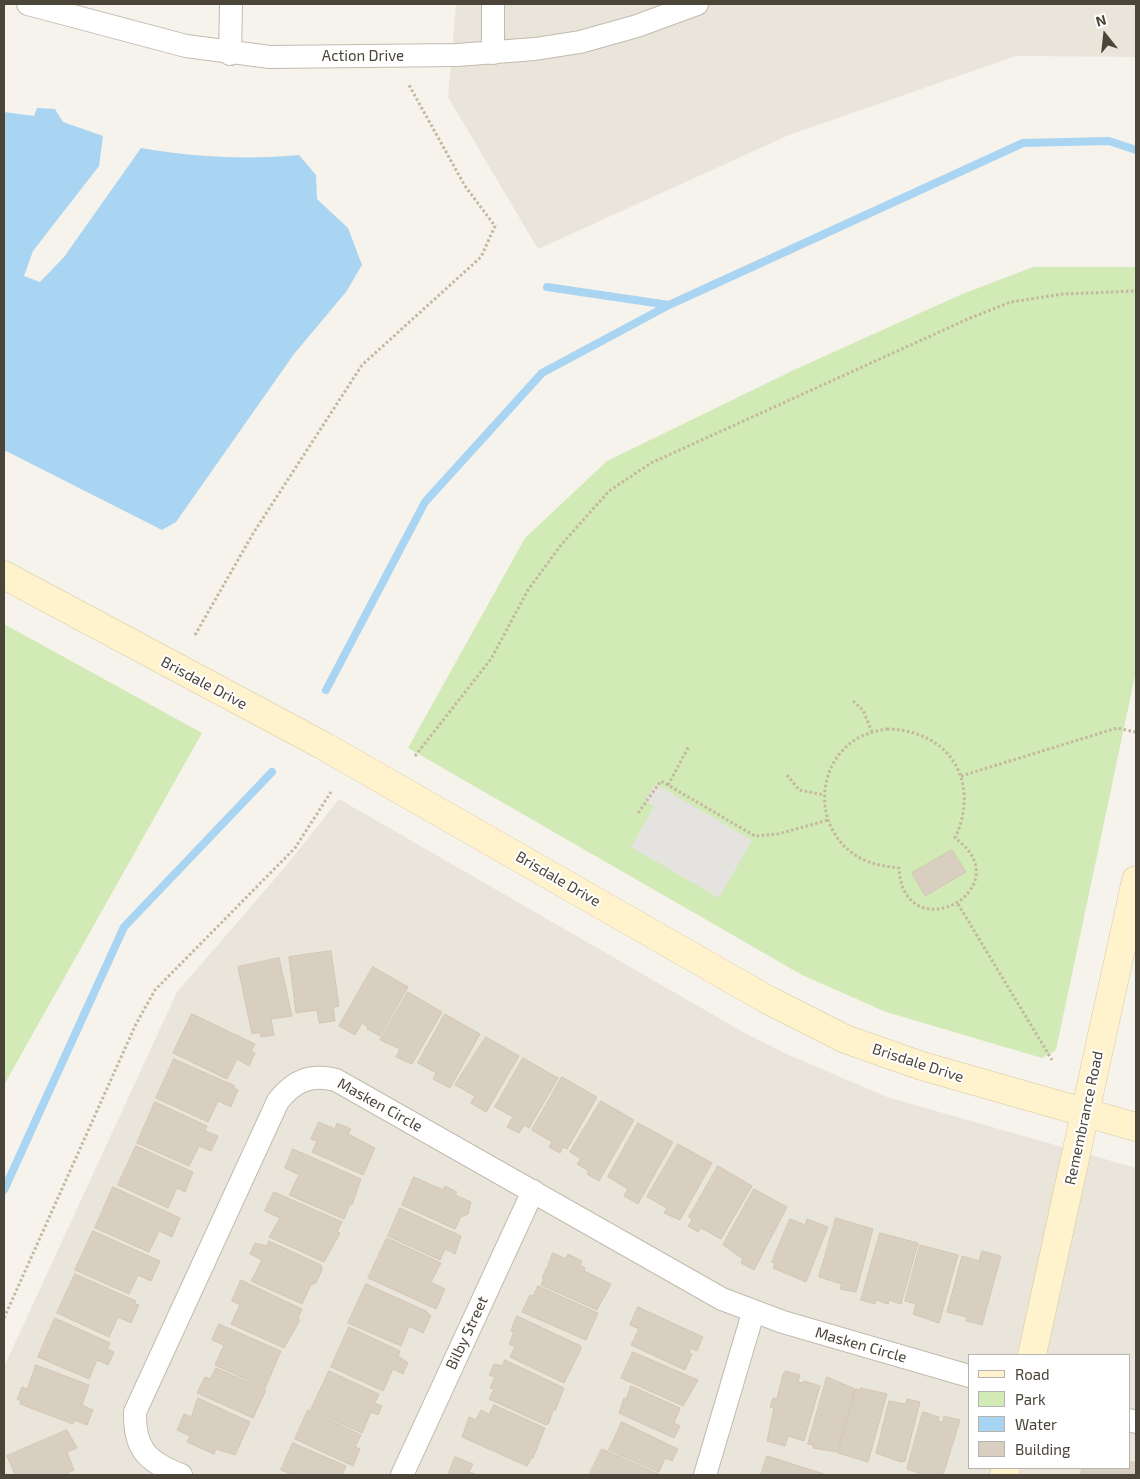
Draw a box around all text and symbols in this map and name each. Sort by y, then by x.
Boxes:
north arrow [1080,10,1130,60]
text: N [1094,11,1108,30]
street label: Action Drive [322,47,404,65]
street label: Brisdale Drive [158,653,250,713]
street label: Brisdale Drive [512,847,604,911]
street label: Brisdale Drive [870,1040,966,1086]
street label: Remembrance Road [1061,1049,1107,1187]
street label: Masken Circle [334,1074,426,1136]
street label: Bilby Street [442,1293,492,1373]
street label: Masken Circle [813,1323,909,1367]
legend [968,1354,1130,1469]
text: Road [1015,1365,1050,1383]
text: Park [1015,1390,1046,1408]
text: Water [1015,1415,1057,1433]
text: Building [1015,1440,1070,1458]

